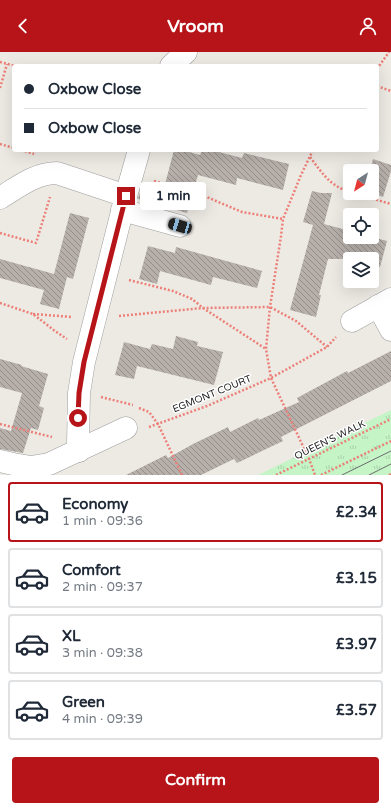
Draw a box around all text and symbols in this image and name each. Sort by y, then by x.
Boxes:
icon: back [12,15,34,37]
text: Vroom [167,15,224,37]
icon: person [357,15,379,37]
text: Oxbow Close [48,80,141,98]
text: Oxbow Close [48,119,141,137]
north arrow [343,164,379,200]
map controls [343,164,379,288]
callout: 1 min [140,182,206,210]
route end [117,187,135,205]
text: 1 min [156,188,190,204]
button: locate [343,208,379,244]
car [167,217,193,235]
button: layers [343,252,379,288]
street label: EGMONT COURT [171,373,253,415]
route start [69,409,87,427]
street label: QUEEN'S WALK [293,417,368,462]
icon: car [14,494,50,530]
text: Economy [62,495,128,513]
text: £2.34 [336,503,377,521]
text: 1 min · 09:36 [62,513,143,529]
icon: car [14,560,50,596]
text: Comfort [62,561,121,579]
text: £3.15 [336,569,377,587]
text: 2 min · 09:37 [62,579,143,595]
icon: car [14,626,50,662]
text: XL [62,627,81,645]
text: £3.97 [336,635,377,653]
text: 3 min · 09:38 [62,645,143,661]
icon: car [14,692,50,728]
text: Green [62,693,105,711]
text: £3.57 [336,701,377,719]
text: 4 min · 09:39 [62,711,143,727]
button: Confirm [12,757,379,803]

